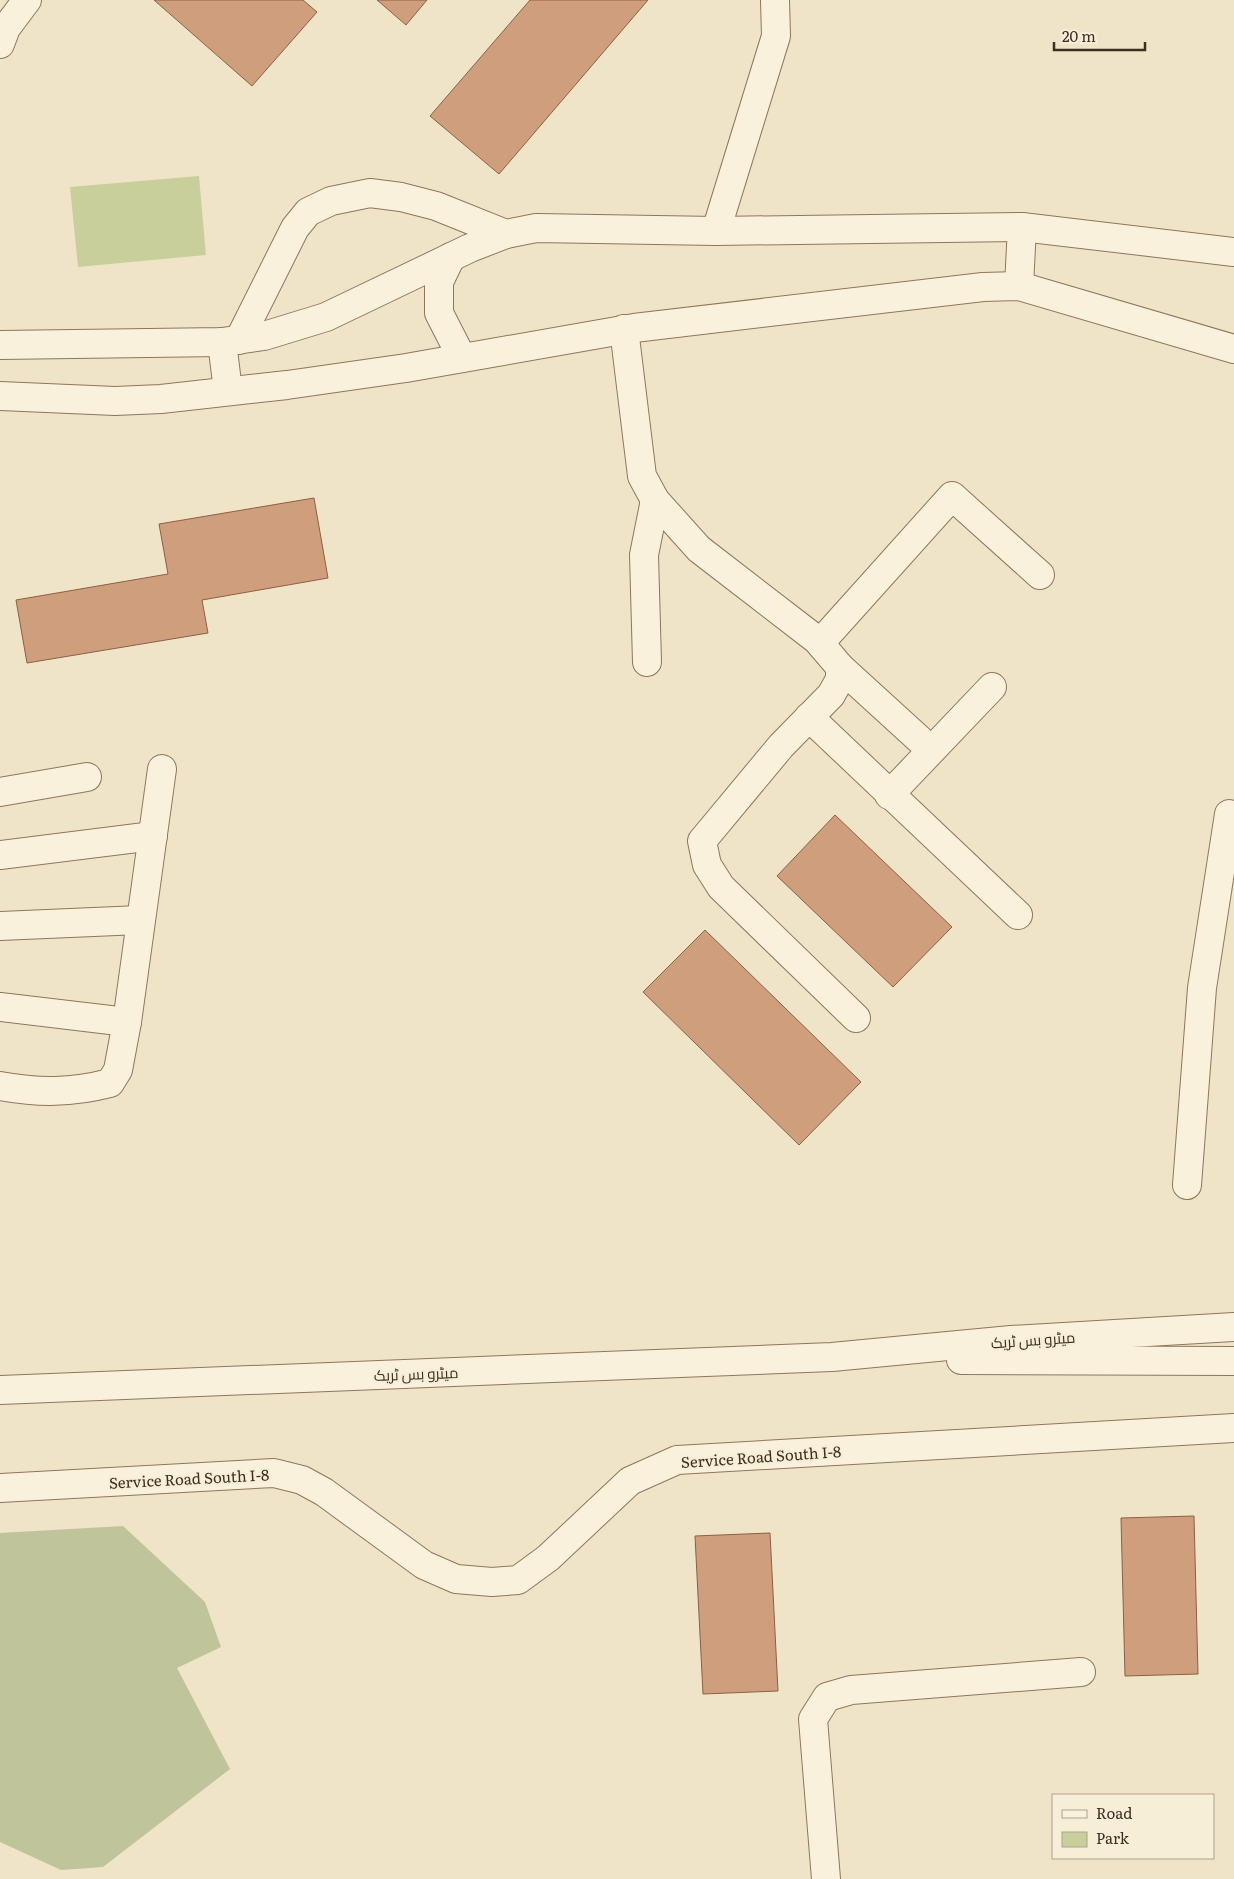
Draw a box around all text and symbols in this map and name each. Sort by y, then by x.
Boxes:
scale bar [1054,20,1145,52]
text: 20 m [1062,24,1096,47]
street label: میٹرو بس ٹریک [990,1325,1076,1353]
street label: میٹرو بس ٹریک [373,1360,459,1386]
street label: Service Road South I-8 [680,1439,842,1473]
street label: Service Road South I-8 [108,1462,270,1494]
legend [1052,1794,1214,1859]
text: Road [1096,1801,1132,1824]
text: Park [1096,1826,1130,1849]

